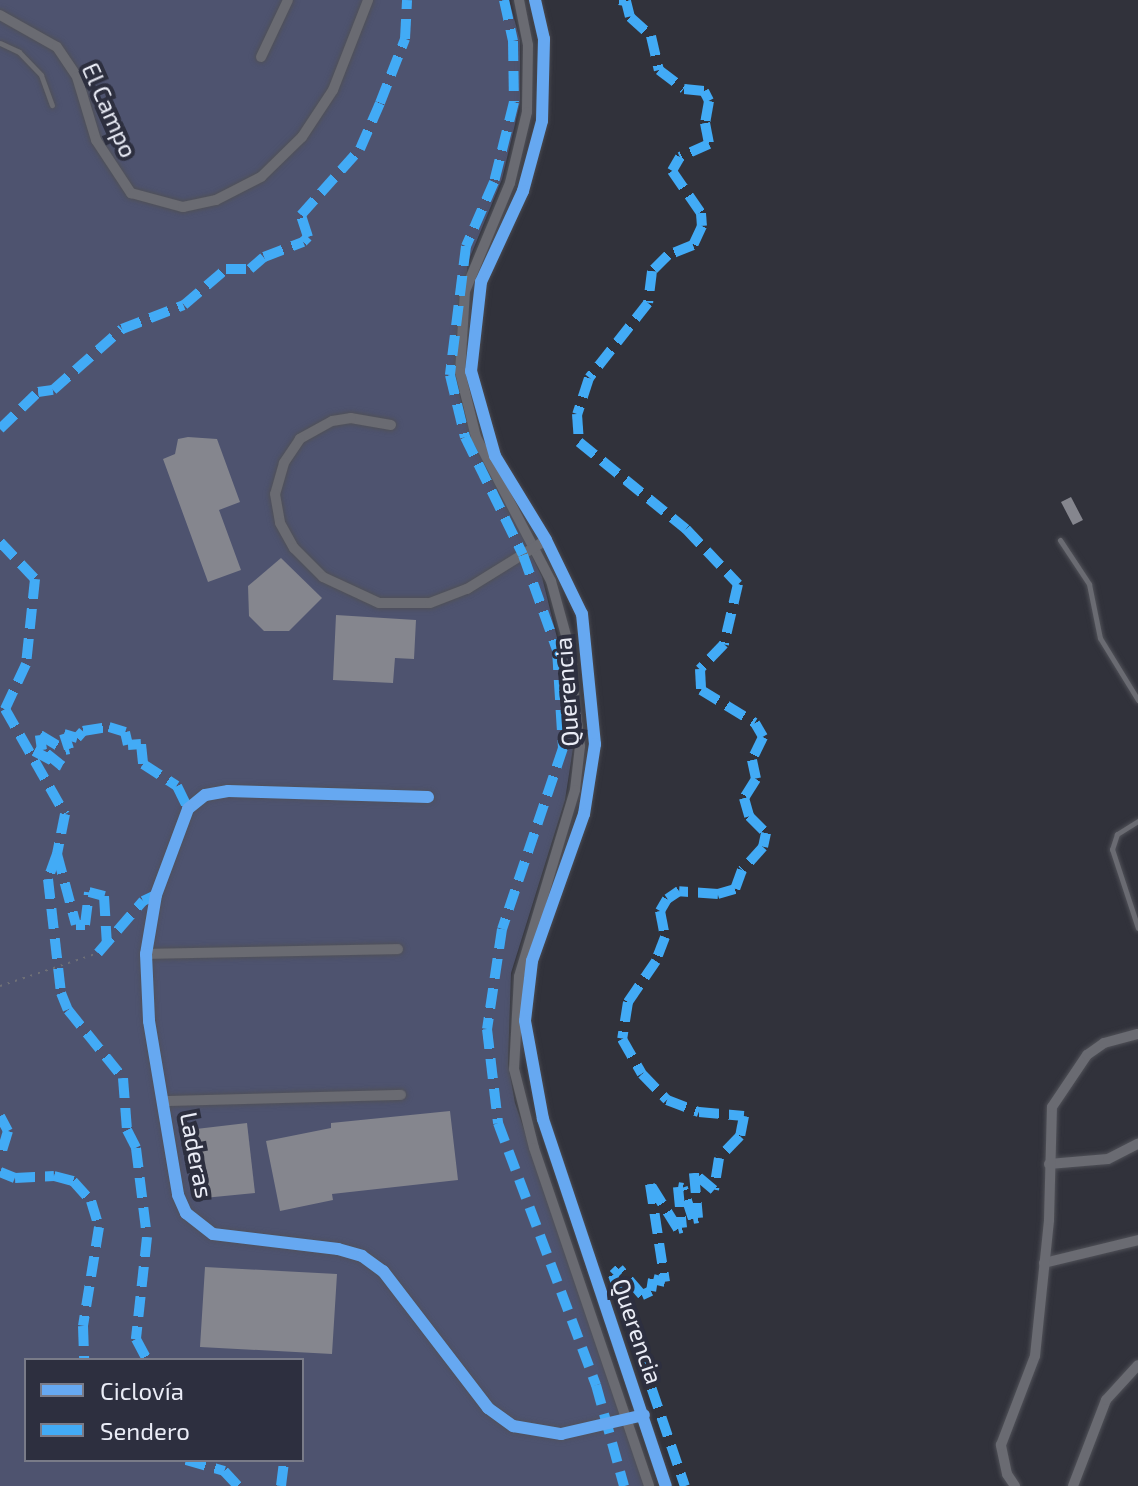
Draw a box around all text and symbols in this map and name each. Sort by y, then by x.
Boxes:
street label: El Campo [76,58,144,162]
street label: Querencia [548,636,584,748]
street label: Laderas [175,1109,219,1201]
street label: Querencia [607,1274,669,1388]
legend [24,1358,304,1462]
text: Ciclovía [100,1376,184,1405]
text: Sendero [100,1416,190,1445]

